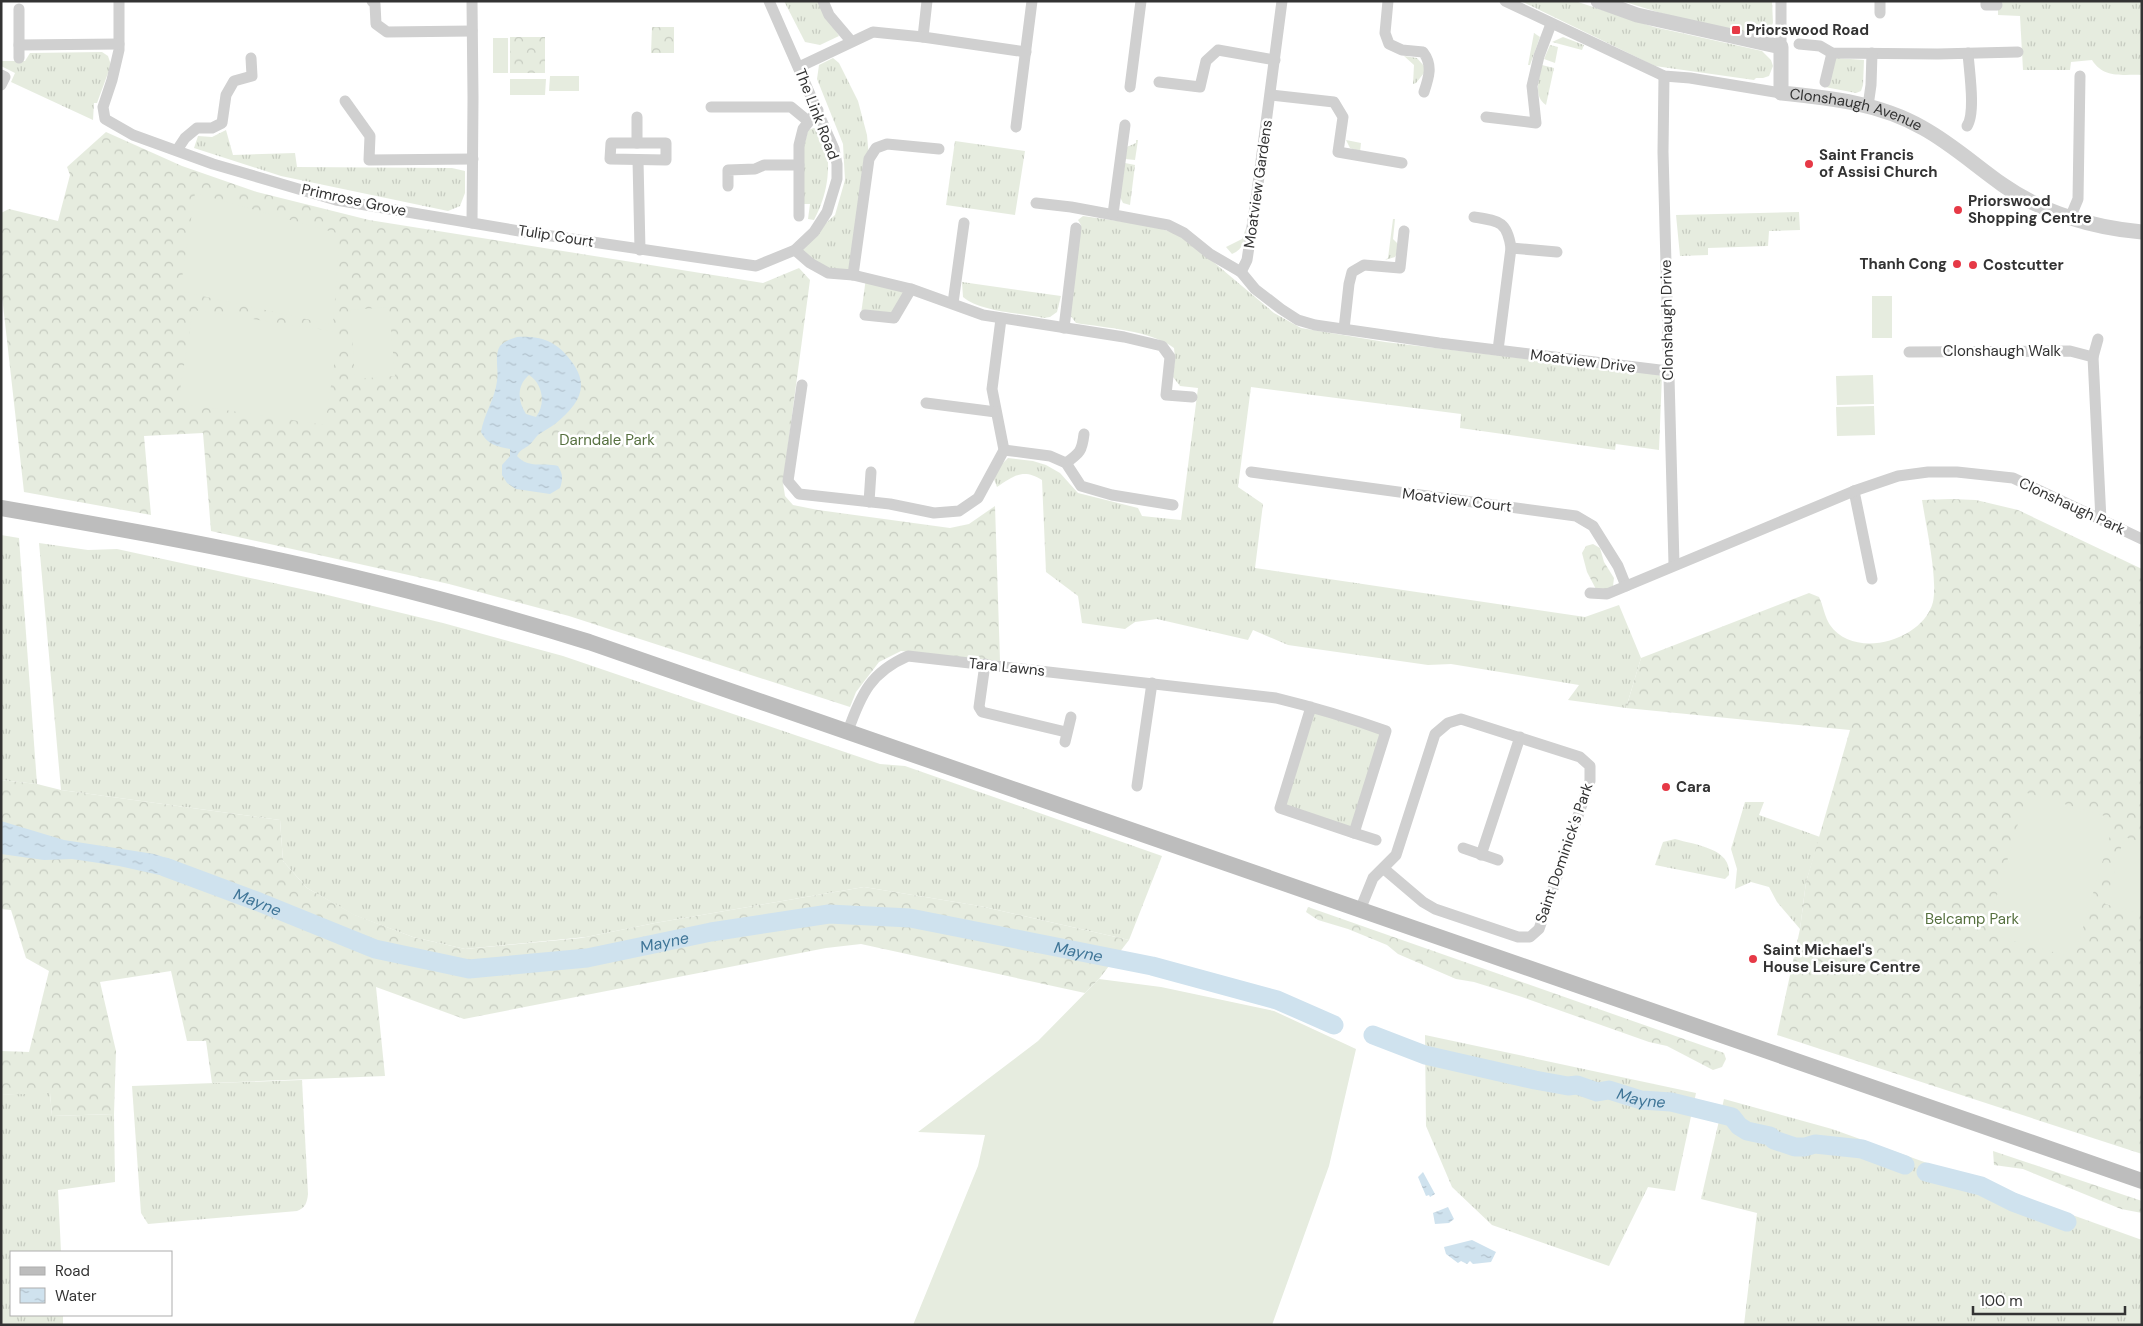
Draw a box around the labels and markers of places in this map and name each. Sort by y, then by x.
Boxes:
place label: Priorswood Road [1746,20,1869,40]
marker: Priorswood Road [1730,24,1742,36]
place label: Saint Francis of Assisi Church [1819,145,1938,182]
marker: Saint Francis of Assisi Church [1803,158,1815,170]
place label: Priorswood Shopping Centre [1968,191,2092,228]
marker: Priorswood Shopping Centre [1952,204,1964,216]
place label: Thanh Cong [1860,254,1947,274]
place label: Costcutter [1983,255,2064,275]
marker: Thanh Cong [1951,258,1963,270]
marker: Costcutter [1967,259,1979,271]
place label: Cara [1676,777,1711,797]
marker: Cara [1660,781,1672,793]
place label: Saint Michael's House Leisure Centre [1763,940,1921,977]
marker: Saint Michael's House Leisure Centre [1747,953,1759,965]

